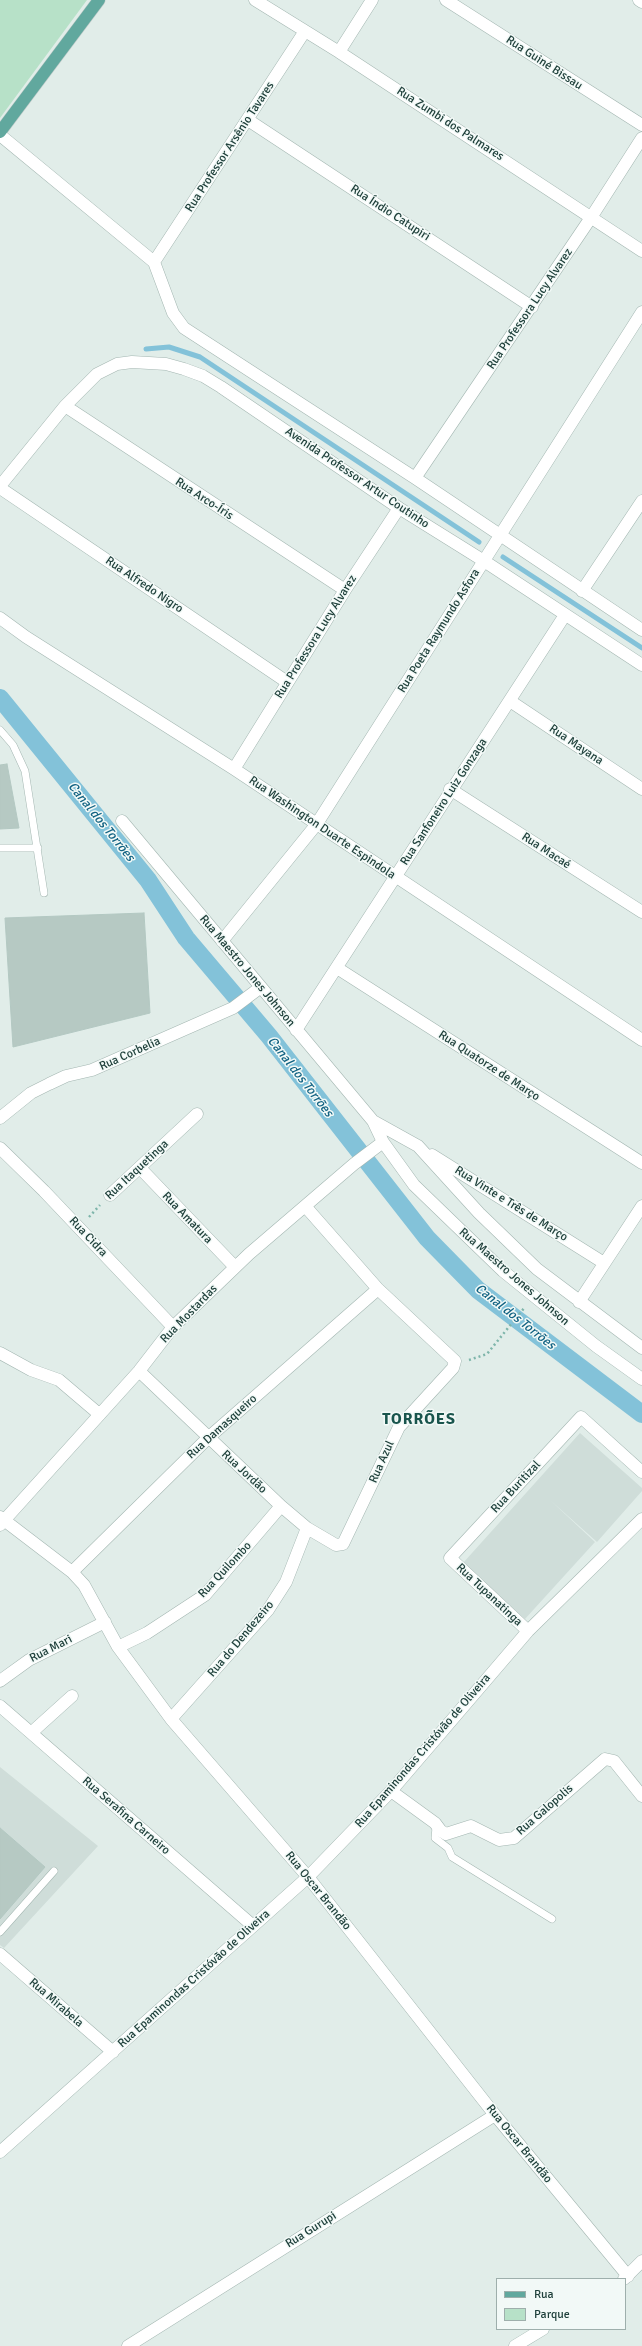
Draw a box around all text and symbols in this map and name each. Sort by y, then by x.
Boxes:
street label: Rua Guiné Bissau [503,33,585,93]
street label: Rua Professor Arsênio Tavares [182,79,278,215]
street label: Rua Zumbi dos Palmares [394,84,506,164]
street label: Rua Índio Catupiri [347,182,433,244]
street label: Rua Professora Lucy Alvarez [484,246,576,372]
street label: Avenida Professor Artur Coutinho [282,424,432,532]
street label: Rua Arco-Íris [172,475,236,523]
street label: Rua Alfredo Nigro [102,554,186,616]
street label: Rua Poeta Raymundo Asfora [395,566,483,696]
street label: Rua Professora Lucy Alvarez [272,573,360,701]
street label: Rua Mayana [546,722,606,768]
street label: Rua Sanfoneiro Luiz Gonzaga [397,736,491,868]
street label: Rua Washington Duarte Espindola [246,773,398,883]
water label: Canal dos Torrões [64,779,138,865]
street label: Rua Macaé [519,830,573,872]
street label: Rua Maestro Jones Johnson [196,912,298,1030]
street label: Rua Quatorze de Março [436,1028,542,1104]
street label: Rua Corbelia [97,1034,163,1074]
water label: Canal dos Torrões [264,1034,336,1120]
street label: Rua Itaquetinga [102,1137,172,1203]
street label: Rua Vinte e Três de Março [452,1163,570,1245]
street label: Rua Amatura [159,1189,215,1247]
street label: Rua Cidra [66,1214,110,1260]
street label: Rua Maestro Jones Johnson [456,1225,572,1329]
water label: Canal dos Torrões [472,1281,558,1353]
street label: Rua Mostardas [158,1282,220,1346]
street label: Rua Damasqueiro [184,1392,260,1462]
district label: TORRÕES [382,1410,456,1430]
street label: Rua Azul [366,1439,398,1485]
street label: Rua Jordão [218,1447,270,1497]
street label: Rua Buritizal [488,1458,544,1516]
street label: Rua Quilombo [195,1539,255,1601]
street label: Rua Tupanatinga [453,1561,525,1629]
street label: Rua do Dendezeiro [205,1598,277,1680]
street label: Rua Mari [27,1632,75,1666]
street label: Rua Epaminondas Cristóvão de Oliveira [352,1671,494,1831]
street label: Rua Serafina Carneiro [79,1774,173,1858]
street label: Rua Galopolis [514,1782,576,1838]
street label: Rua Oscar Brandão [282,1849,354,1933]
street label: Rua Epaminondas Cristóvão de Oliveira [115,1907,273,2051]
street label: Rua Mirabela [26,1975,86,2031]
street label: Rua Oscar Brandão [483,2102,555,2186]
street label: Rua Gurupi [283,2209,339,2251]
legend [496,2278,626,2330]
text: Rua [534,2287,554,2302]
text: Parque [534,2307,570,2322]

